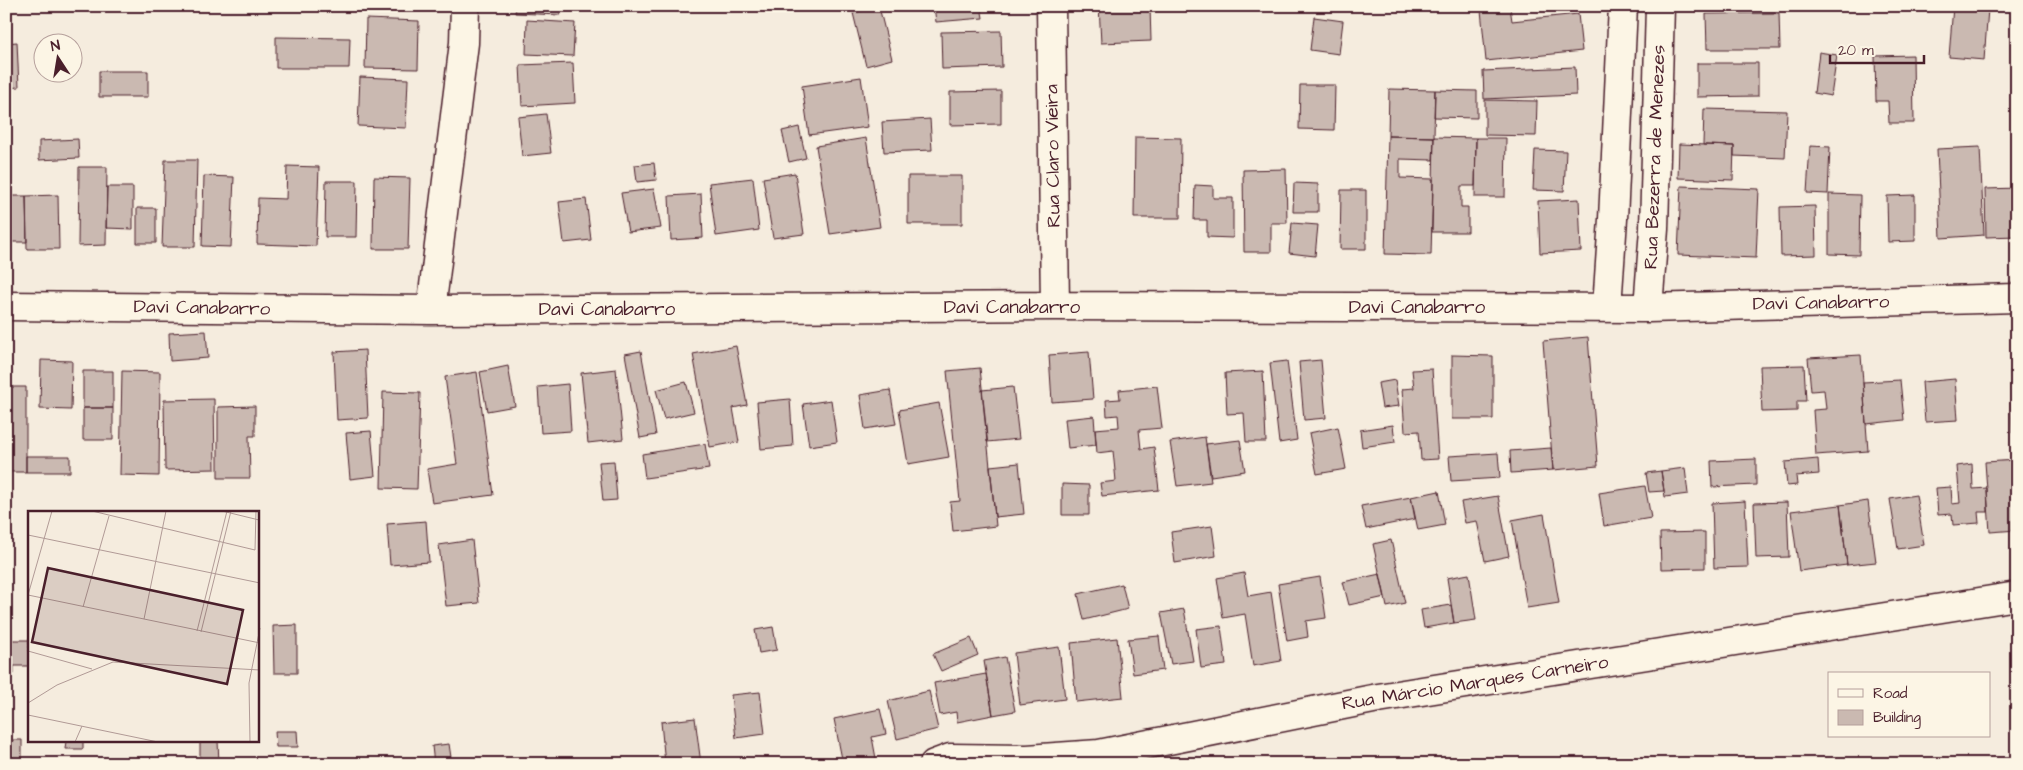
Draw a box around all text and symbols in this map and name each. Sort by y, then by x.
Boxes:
north arrow [32,32,82,82]
scale bar [1830,32,1924,64]
text: N [49,36,62,57]
text: 20 m [1838,40,1874,61]
street label: Rua Bezerra de Menezes [1638,44,1672,270]
street label: Rua Claro Vieira [1038,84,1068,228]
street label: Davi Canabarro [1752,288,1890,318]
street label: Davi Canabarro [133,293,271,323]
street label: Davi Canabarro [944,294,1081,321]
street label: Davi Canabarro [1349,294,1486,321]
street label: Davi Canabarro [539,296,676,323]
inset map [28,511,259,742]
street label: Rua Márcio Marques Carneiro [1340,649,1611,717]
legend [1828,672,1990,738]
text: Road [1873,683,1908,704]
text: Building [1873,707,1921,729]

